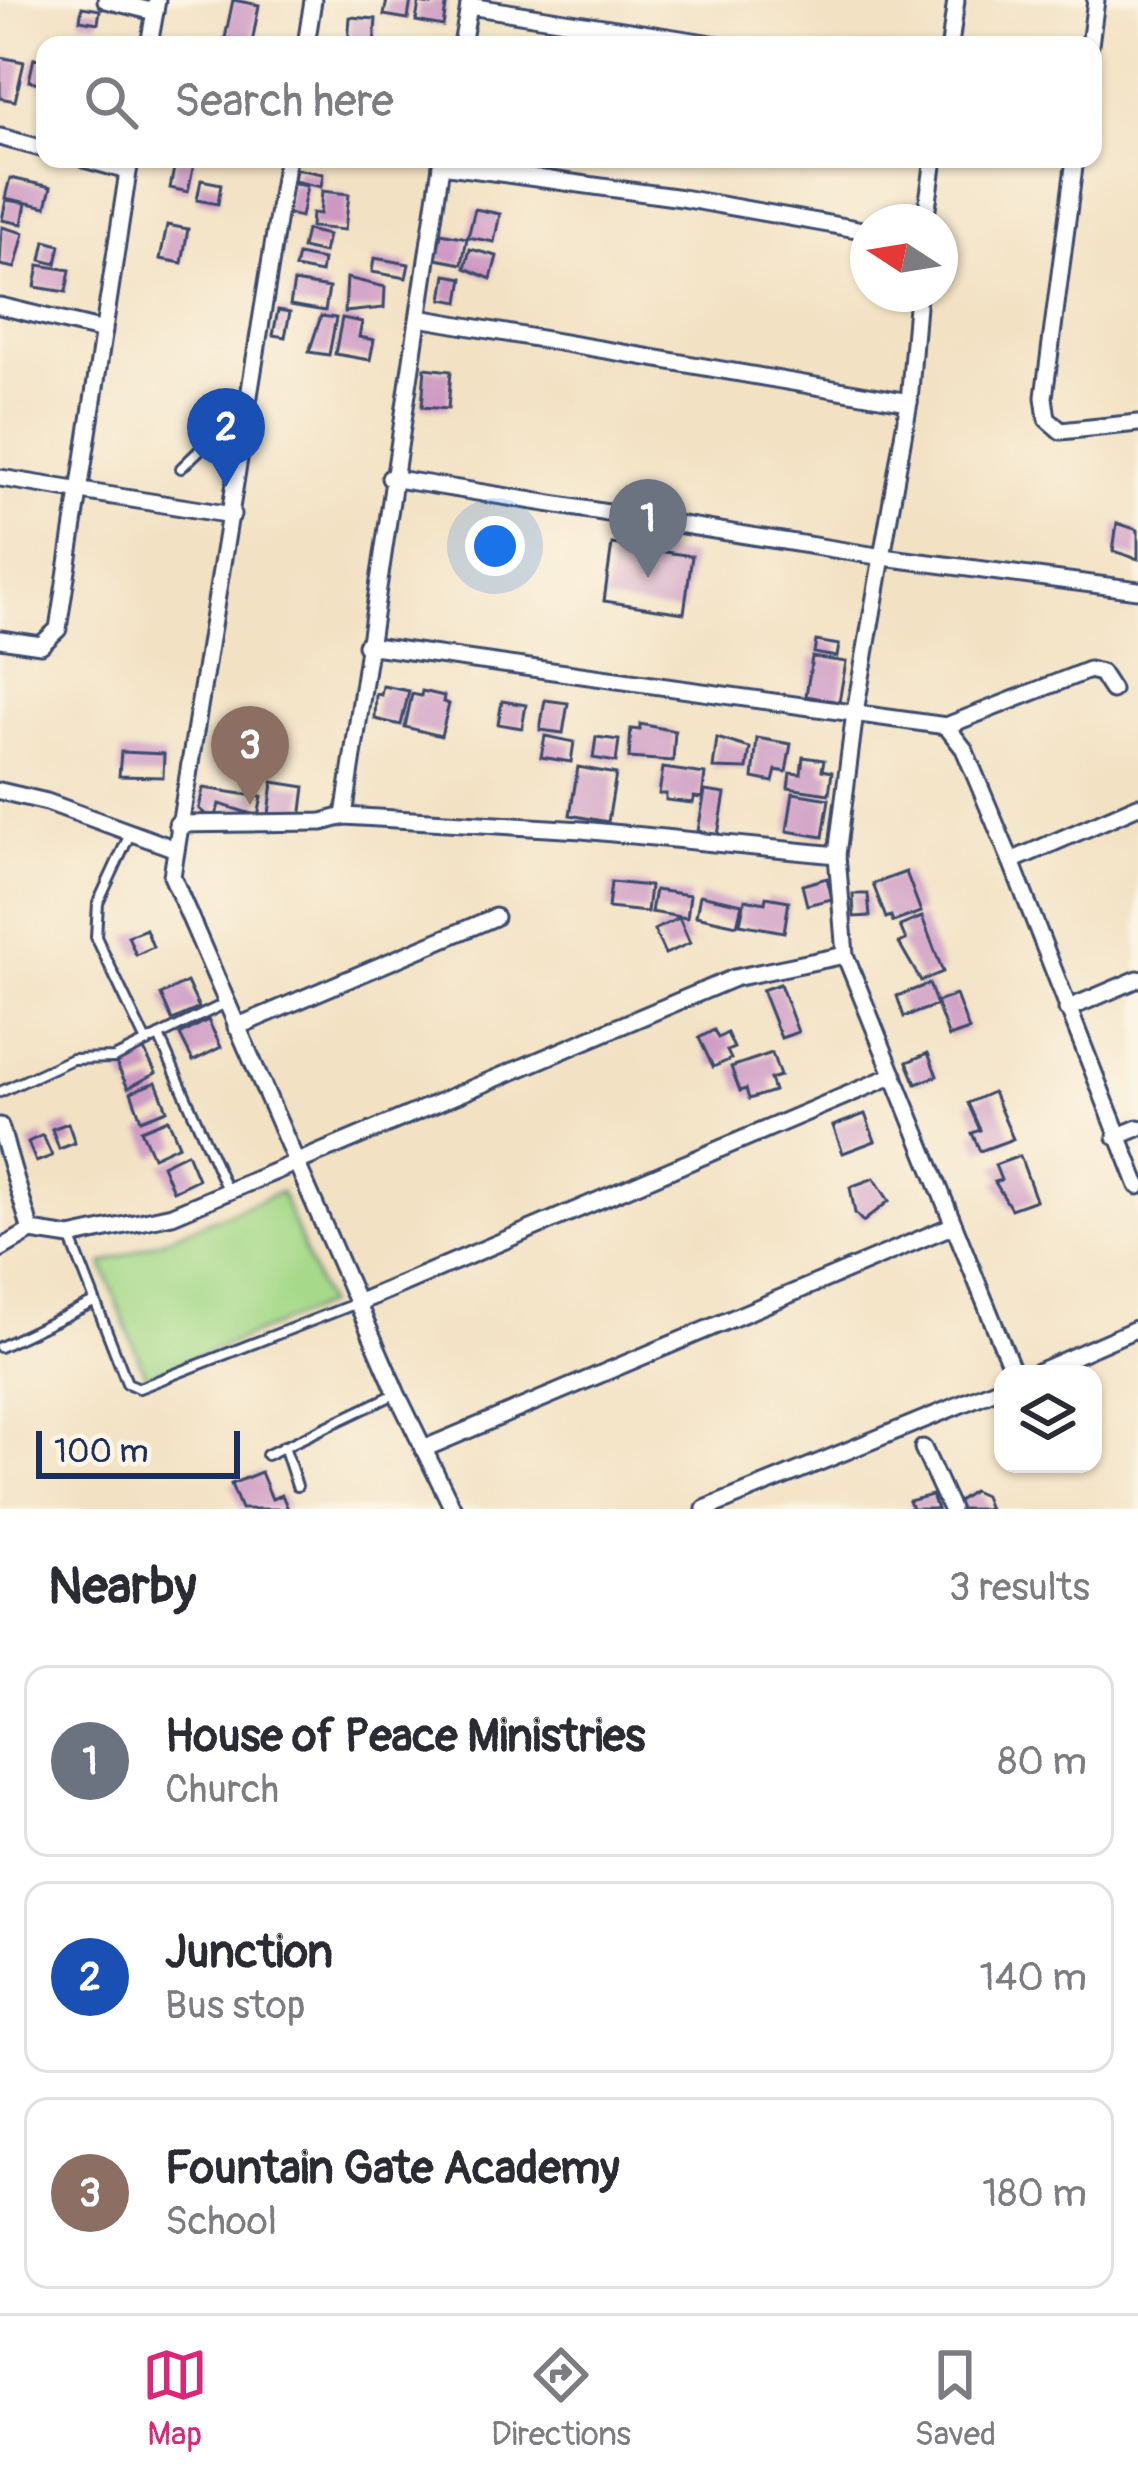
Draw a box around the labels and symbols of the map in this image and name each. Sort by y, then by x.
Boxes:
north arrow [850,204,958,312]
pin: 2 [187,388,265,487]
pin: 1 [609,479,687,578]
your location [465,516,525,576]
pin: 3 [211,706,289,805]
scale bar [36,1425,240,1478]

